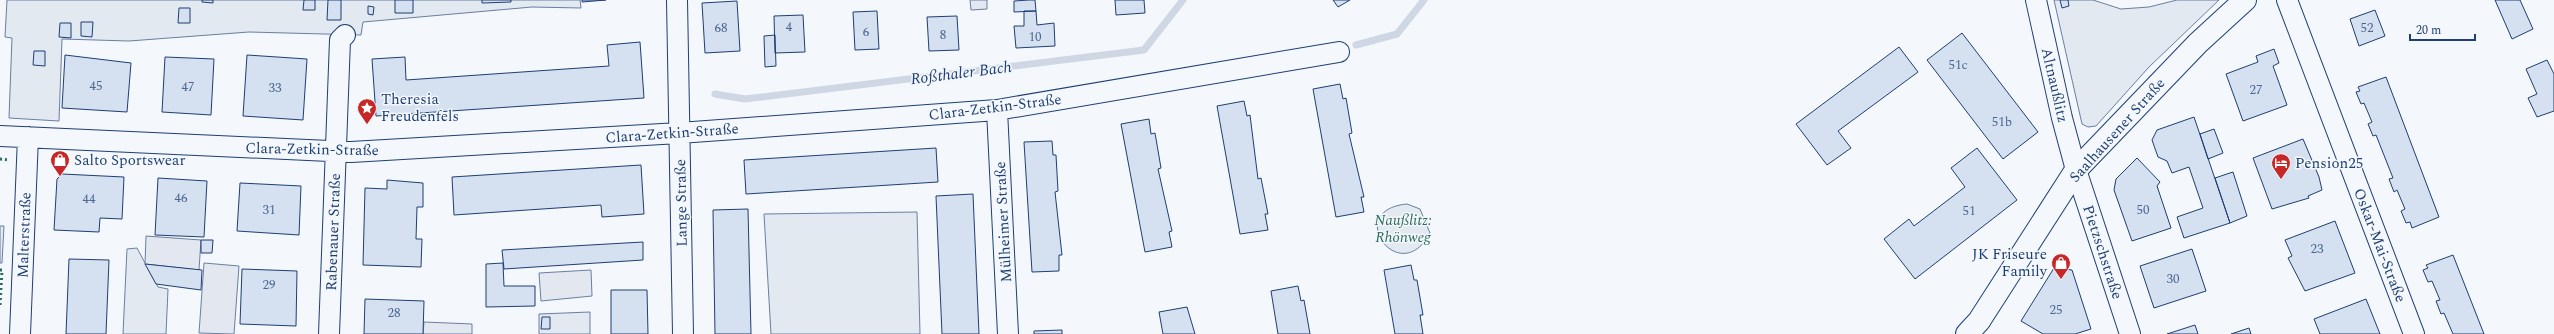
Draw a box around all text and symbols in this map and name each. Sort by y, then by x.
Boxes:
scale bar [2410,16,2475,42]
house number: 4 [786,17,793,37]
house number: 68 [715,18,728,38]
house number: 52 [2361,18,2374,38]
text: 20 m [2416,21,2441,40]
house number: 6 [863,22,870,42]
house number: 8 [940,25,946,45]
house number: 10 [1029,27,1042,47]
street label: Altnaußlitz [2035,45,2074,125]
water label: Roßthaler Bach [909,55,1013,91]
house number: 51c [1948,55,1968,75]
street label: Saalhausener Straße [2064,73,2171,188]
house number: 45 [90,76,103,96]
house number: 47 [182,77,195,97]
house number: 33 [269,78,282,98]
house number: 27 [2250,80,2263,100]
place label: Theresia Freudenfels [381,88,459,128]
street label: Clara-Zetkin-Straße [927,88,1063,127]
place icon: Theresia Freudenfels [356,97,378,125]
house number: 51b [1992,112,2012,132]
street label: Clara-Zetkin-Straße [605,117,739,150]
street label: Clara-Zetkin-Straße [245,137,379,162]
shop icon: Salto Sportswear [49,149,71,177]
place label: Salto Sportswear [74,149,185,172]
hotel icon: Pension25 [2270,152,2292,180]
place label: Pension25 [2295,152,2363,175]
street label: Lange Straße [669,159,694,247]
street label: Mülheimer Straße [989,161,1018,283]
street label: Rabenauer Straße [320,173,347,291]
street label: Oskar-Mai-Straße [2347,185,2412,306]
house number: 46 [175,188,188,208]
house number: 44 [83,189,96,209]
street label: Malterstraße [12,192,37,278]
house number: 31 [263,200,276,220]
house number: 50 [2137,200,2150,220]
house number: 51 [1963,201,1976,221]
street label: Pietzschstraße [2076,202,2129,302]
park label: Naußlitz: Rhönweg [1374,209,1432,249]
house number: 23 [2311,239,2324,259]
place label: JK Friseure Family [1972,243,2048,283]
shop icon: JK Friseure Family [2050,252,2072,280]
house number: 30 [2167,269,2180,289]
house number: 29 [263,275,276,295]
house number: 25 [2050,300,2063,320]
house number: 28 [388,303,401,323]

